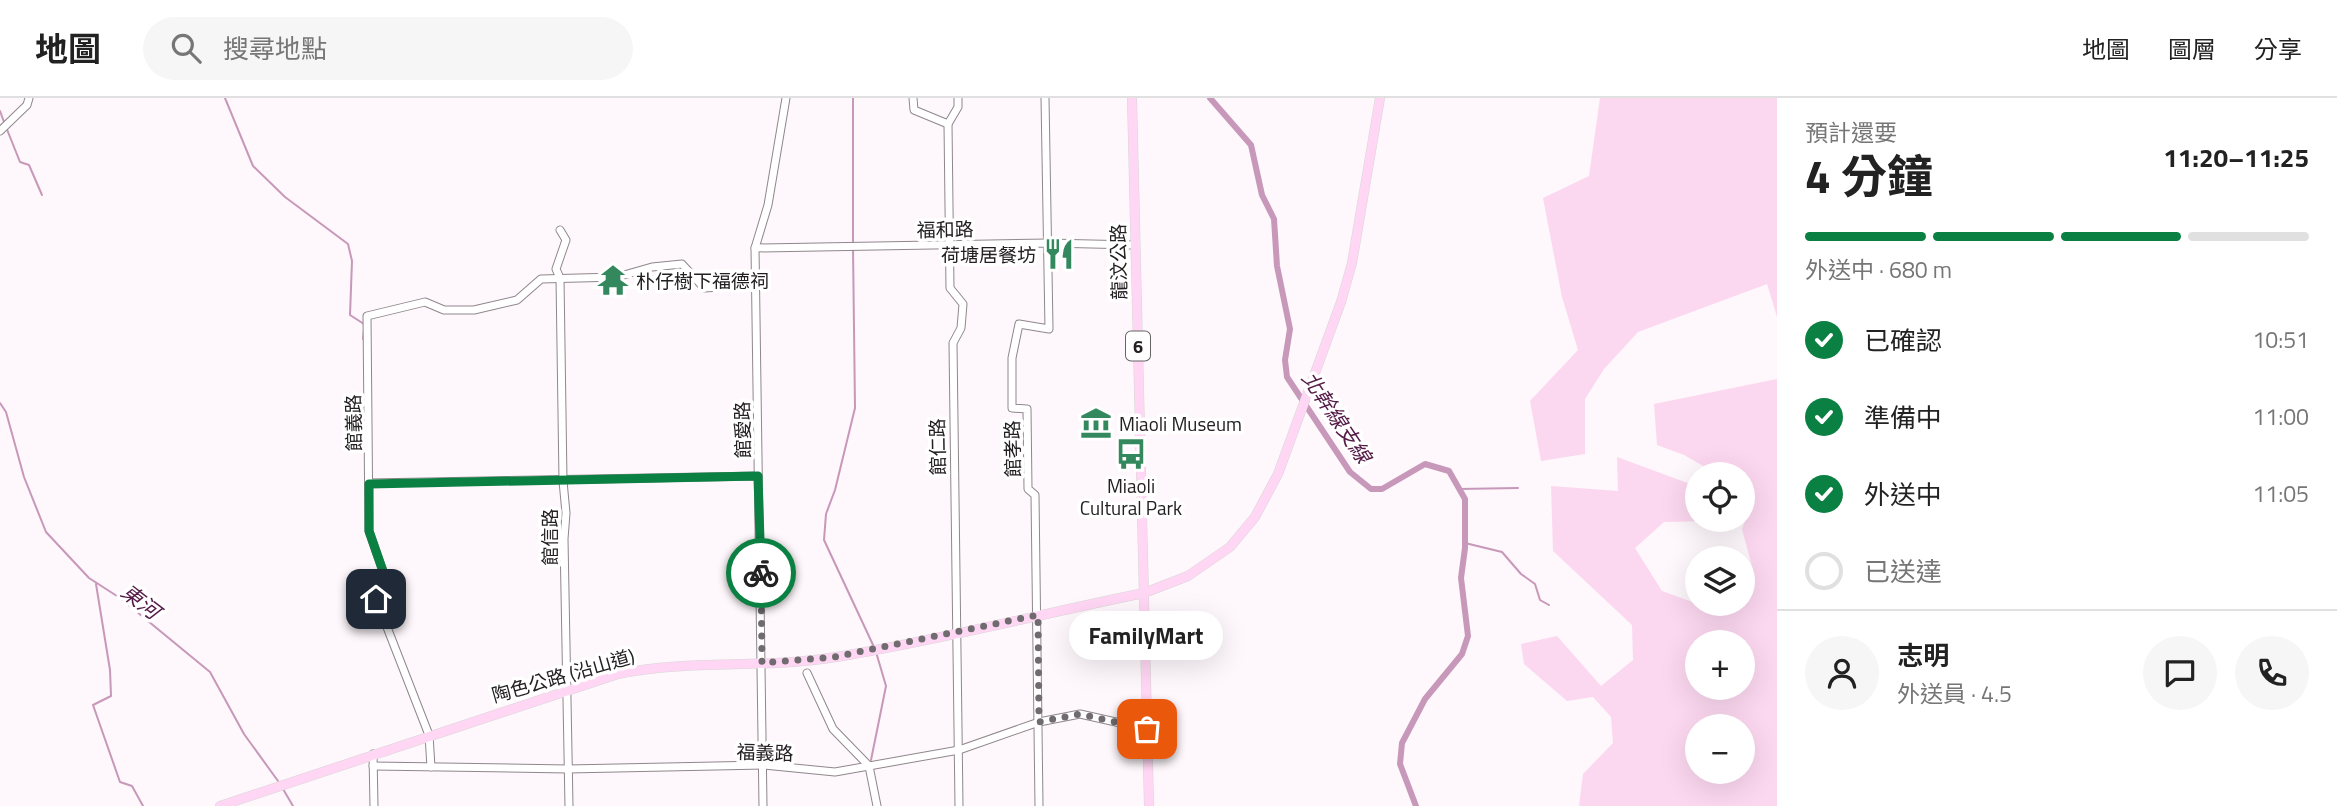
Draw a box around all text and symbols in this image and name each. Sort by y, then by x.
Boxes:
search box [143,17,633,80]
text: 地圖 [35,24,101,74]
icon: search [167,29,205,67]
text: 搜尋地點 [223,29,327,68]
text: 地圖 [2082,31,2130,67]
text: 圖層 [2168,31,2216,67]
text: 分享 [2254,31,2302,67]
text: 預計還要 [1805,115,1897,150]
text: 11:20–11:25 [2163,138,2309,177]
text: 4 分鐘 [1805,141,1933,211]
street label: 福和路 [916,214,974,244]
street label: 龍汶公路 [1103,224,1133,300]
restaurant icon: 荷塘居餐坊 [1042,237,1076,271]
place label: 荷塘居餐坊 [941,240,1036,269]
text: 外送中 · 680 m [1805,252,1952,287]
temple icon: 朴仔樹下福德祠 [596,263,630,297]
place label: 朴仔樹下福德祠 [636,266,769,295]
icon: check [1805,321,1843,359]
text: 已確認 [1864,321,1942,360]
text: 10:51 [2252,322,2309,357]
road number: 6 [1126,332,1150,360]
water label: 北幹線支線 [1294,365,1381,471]
street label: 館義路 [338,394,368,452]
icon: check [1805,398,1843,436]
text: 準備中 [1864,398,1942,437]
text: 11:00 [2252,399,2309,434]
street label: 館愛路 [727,401,757,459]
museum icon: Miaoli Museum [1079,406,1113,440]
place label: Miaoli Museum [1119,409,1242,438]
street label: 館仁路 [922,418,952,476]
street label: 館孝路 [997,420,1027,478]
bus stop icon: Miaoli Cultural Park [1114,437,1148,471]
map controls [1685,462,1755,784]
button: locate [1685,462,1755,532]
place label: Miaoli Cultural Park [1080,471,1182,522]
icon: check [1805,475,1843,513]
text: 外送中 [1864,475,1942,514]
text: 11:05 [2252,476,2309,511]
street label: 館信路 [535,508,564,566]
courier [726,538,796,608]
button: layers [1685,546,1755,616]
text: 已送達 [1864,552,1942,591]
icon: bike [742,554,780,592]
pin [346,569,406,629]
water label: 東河 [115,575,171,629]
icon: home [357,580,395,618]
callout: FamilyMart [1070,610,1224,659]
text: FamilyMart [1089,618,1203,653]
button: + [1685,630,1755,700]
button: person [1805,636,1879,710]
text: 志明 [1897,636,1949,675]
button: chat [2143,636,2217,710]
button: phone [2235,636,2309,710]
street label: 陶色公路 (沿山道) [488,641,638,709]
text: 外送員 · 4.5 [1897,676,2012,711]
pin [1117,699,1177,759]
icon: bag [1128,710,1166,748]
button: − [1685,714,1755,784]
street label: 福義路 [736,737,794,767]

